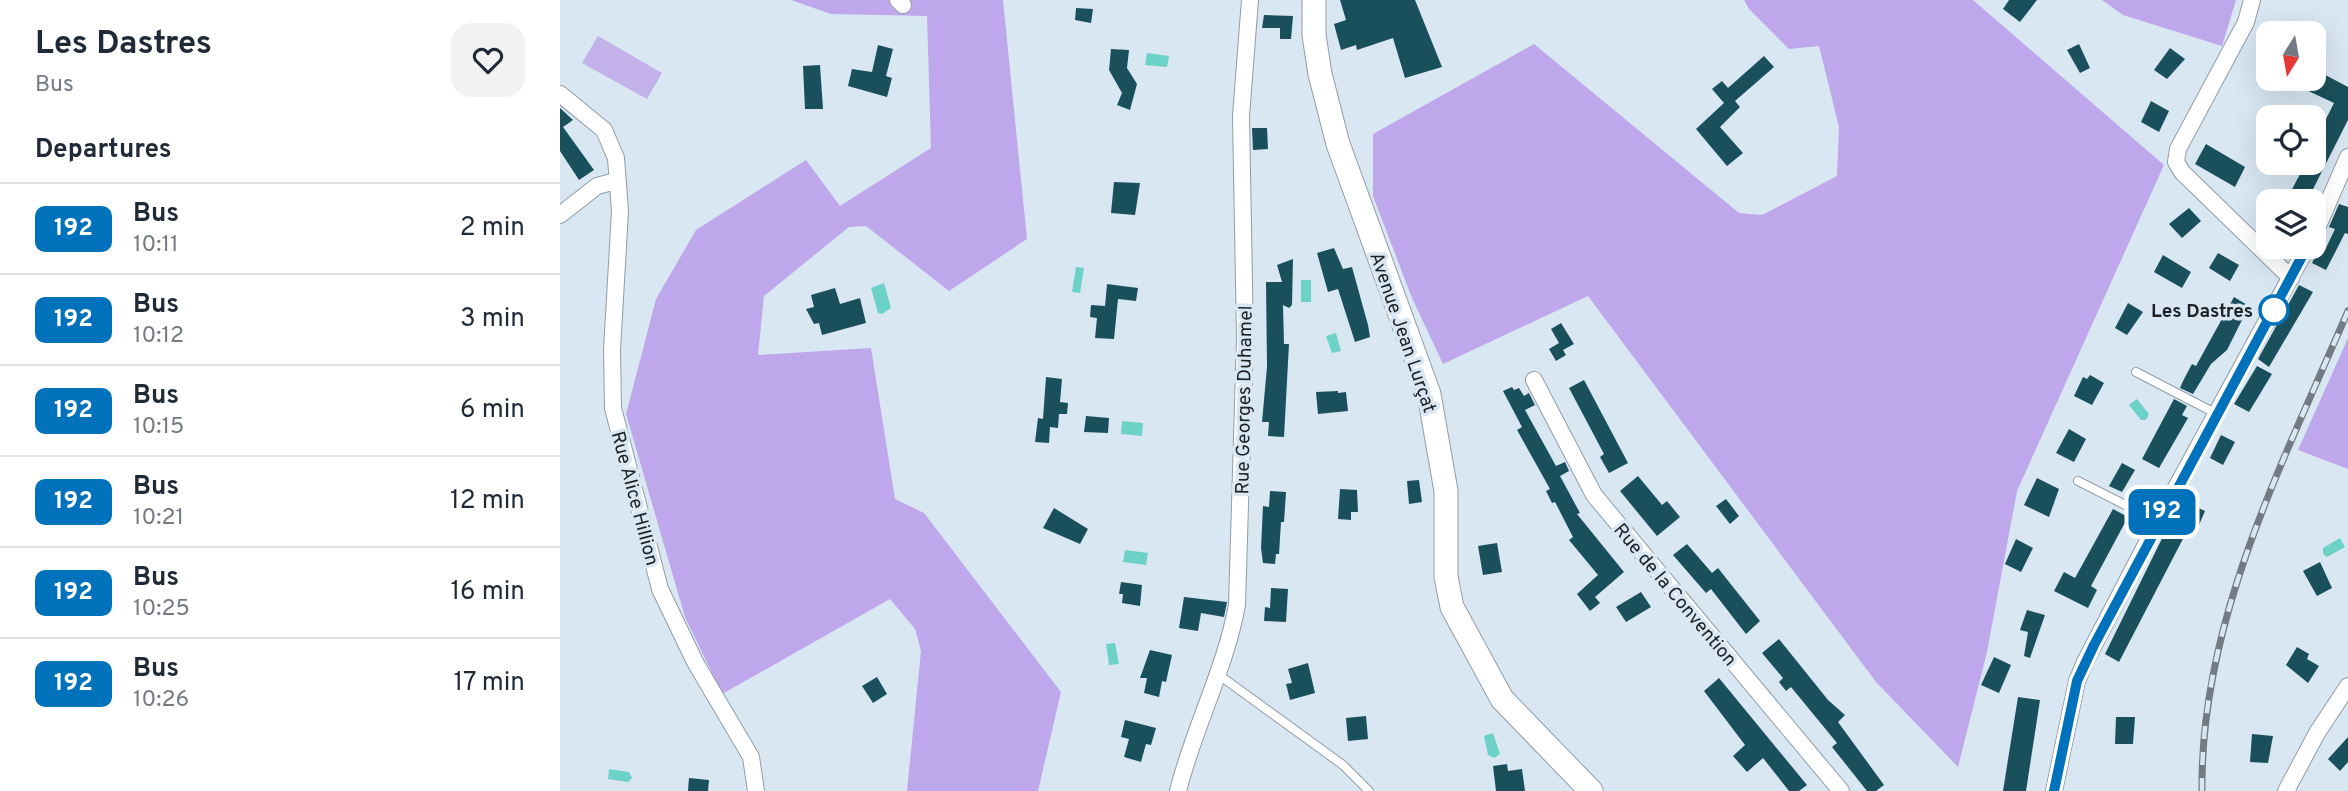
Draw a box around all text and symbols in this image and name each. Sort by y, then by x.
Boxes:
north arrow [2256,21,2326,91]
map controls [2256,21,2326,259]
button: heart [451,23,525,97]
text: Les Dastres [35,24,212,66]
text: Bus [35,71,74,100]
button: locate [2256,105,2326,175]
text: Departures [35,134,172,167]
button: layers [2256,189,2326,259]
text: Bus [133,198,179,231]
text: 2 min [460,212,525,245]
text: 192 [54,214,93,244]
text: 10:11 [133,231,179,260]
street label: Avenue Jean Lurçat [1363,249,1441,416]
text: Bus [133,289,179,322]
marker: Les Dastres [2259,295,2289,325]
place label: Les Dastres [2151,300,2253,324]
text: 3 min [460,303,525,336]
text: 192 [54,305,93,335]
street label: Rue Georges Duhamel [1231,305,1259,495]
text: 10:12 [133,322,184,351]
text: Bus [133,380,179,413]
text: 6 min [460,394,525,427]
text: 192 [54,396,93,426]
text: 10:15 [133,413,184,442]
street label: Rue Alice Hillion [605,429,664,568]
text: Bus [133,471,179,504]
text: 12 min [450,485,525,518]
text: 192 [54,487,93,517]
line badge: 192 [2122,489,2202,535]
text: 192 [2142,497,2182,527]
text: 10:21 [133,504,184,533]
street label: Rue de la Convention [1608,519,1741,672]
text: Bus [133,562,179,595]
text: 16 min [450,576,525,609]
text: 192 [54,578,93,608]
text: 10:25 [133,595,190,624]
text: Bus [133,653,179,686]
text: 17 min [453,667,525,700]
text: 192 [54,669,93,699]
text: 10:26 [133,686,189,715]

